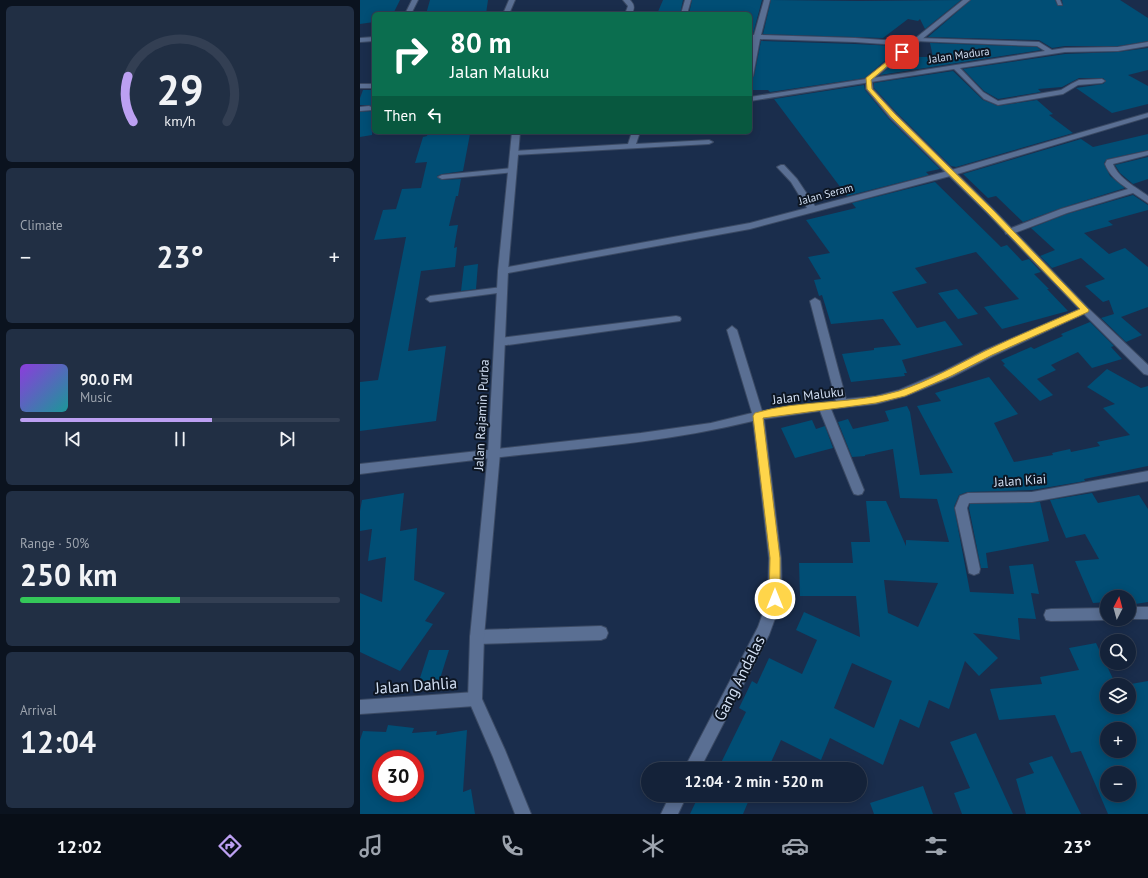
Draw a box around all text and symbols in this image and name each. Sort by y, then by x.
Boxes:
text: 80 m [450,24,511,61]
icon: right [384,28,436,80]
pin [885,35,919,69]
icon: arrive [891,41,913,63]
street label: Jalan Madura [927,44,990,66]
text: Jalan Maluku [450,60,549,83]
text: 29 [156,63,204,116]
icon: left [424,104,446,126]
text: Then [384,106,416,125]
text: km/h [164,110,196,129]
street label: Jalan Seram [796,180,855,208]
text: Climate [20,217,63,234]
text: 23° [156,237,204,276]
text: − [20,243,31,271]
text: + [329,243,340,271]
street label: Jalan Rajamin Purba [470,359,493,472]
text: 90.0 FM [80,370,133,389]
street label: Jalan Maluku [770,383,845,408]
text: Music [80,389,112,406]
icon: previous [62,428,84,450]
icon: pause [169,428,191,450]
icon: next [276,428,298,450]
street label: Jalan Kiai [992,470,1047,491]
text: Range · 50% [20,535,89,552]
text: 250 km [20,555,118,594]
position arrow [754,578,796,620]
north arrow [1100,590,1136,626]
map controls [1100,590,1136,802]
street label: Gang Andalas [709,632,769,724]
button: search [1100,634,1136,670]
street label: Jalan Dahlia [373,672,458,698]
button: layers [1100,678,1136,714]
text: Arrival [20,702,56,719]
text: 12:04 [20,722,96,761]
button: + [1100,722,1136,758]
speed limit sign: 30 [372,750,424,802]
button: − [1100,766,1136,802]
text: 12:04 · 2 min · 520 m [685,772,823,791]
icon: directions [216,832,244,860]
icon: music [357,832,385,860]
icon: phone [498,832,526,860]
icon: climate [639,832,667,860]
icon: car [781,832,809,860]
icon: filters [922,832,950,860]
text: 12:02 [57,835,102,858]
text: 23° [1063,835,1091,858]

